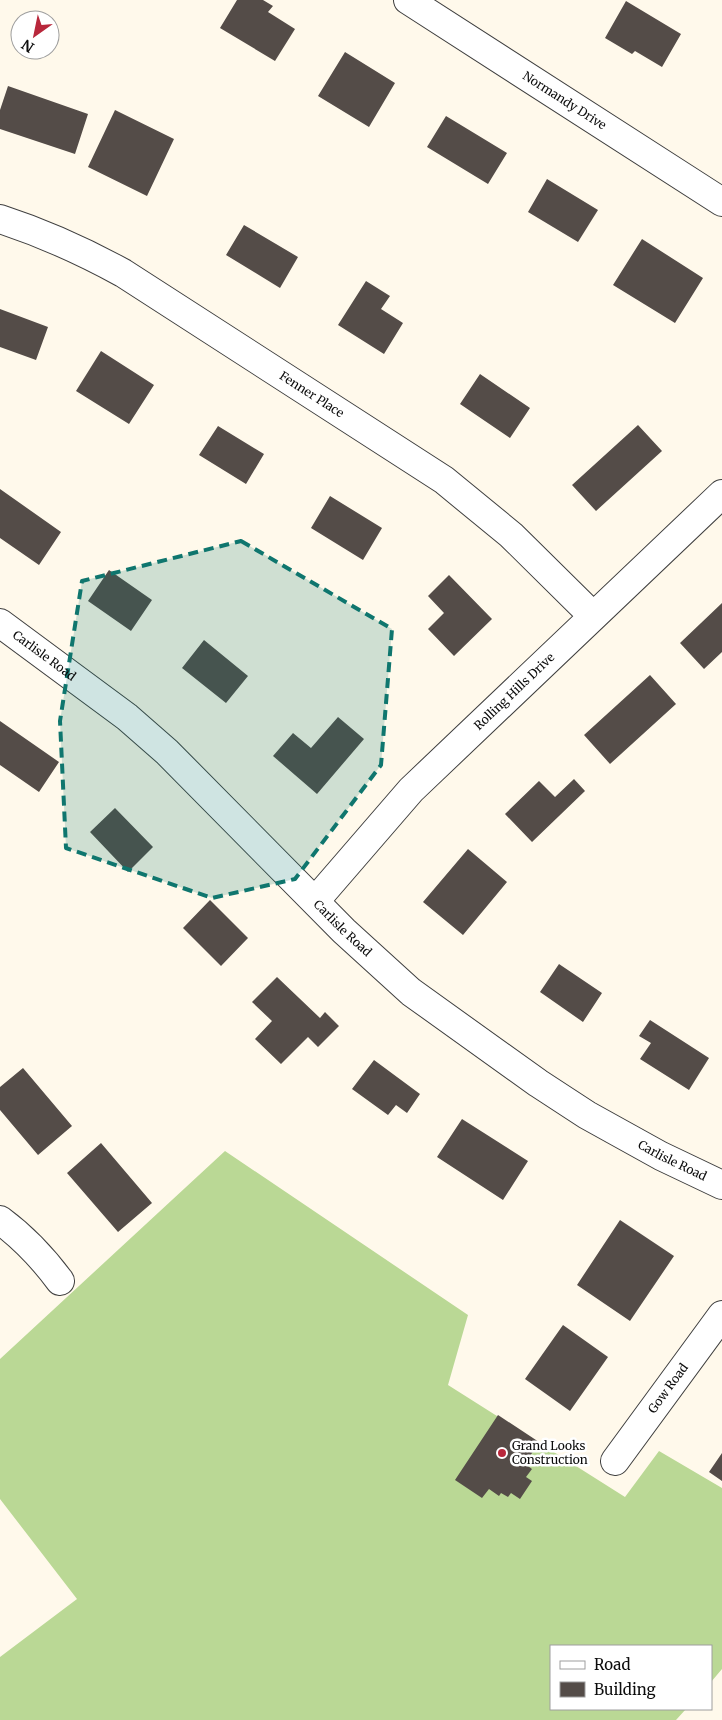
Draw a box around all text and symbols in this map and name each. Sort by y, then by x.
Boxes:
north arrow [10,10,60,60]
text: N [18,35,37,56]
street label: Normandy Drive [520,68,609,133]
street label: Fenner Place [277,368,347,420]
street label: Carlisle Road [10,627,79,684]
street label: Rolling Hills Drive [471,650,557,733]
street label: Carlisle Road [311,897,375,959]
street label: Carlisle Road [635,1137,709,1184]
street label: Gow Road [645,1360,691,1416]
place label: Grand Looks Construction [512,1438,588,1467]
marker: Grand Looks Construction [496,1447,508,1459]
legend [550,1645,712,1710]
text: Road [594,1655,630,1674]
text: Building [594,1680,656,1699]

